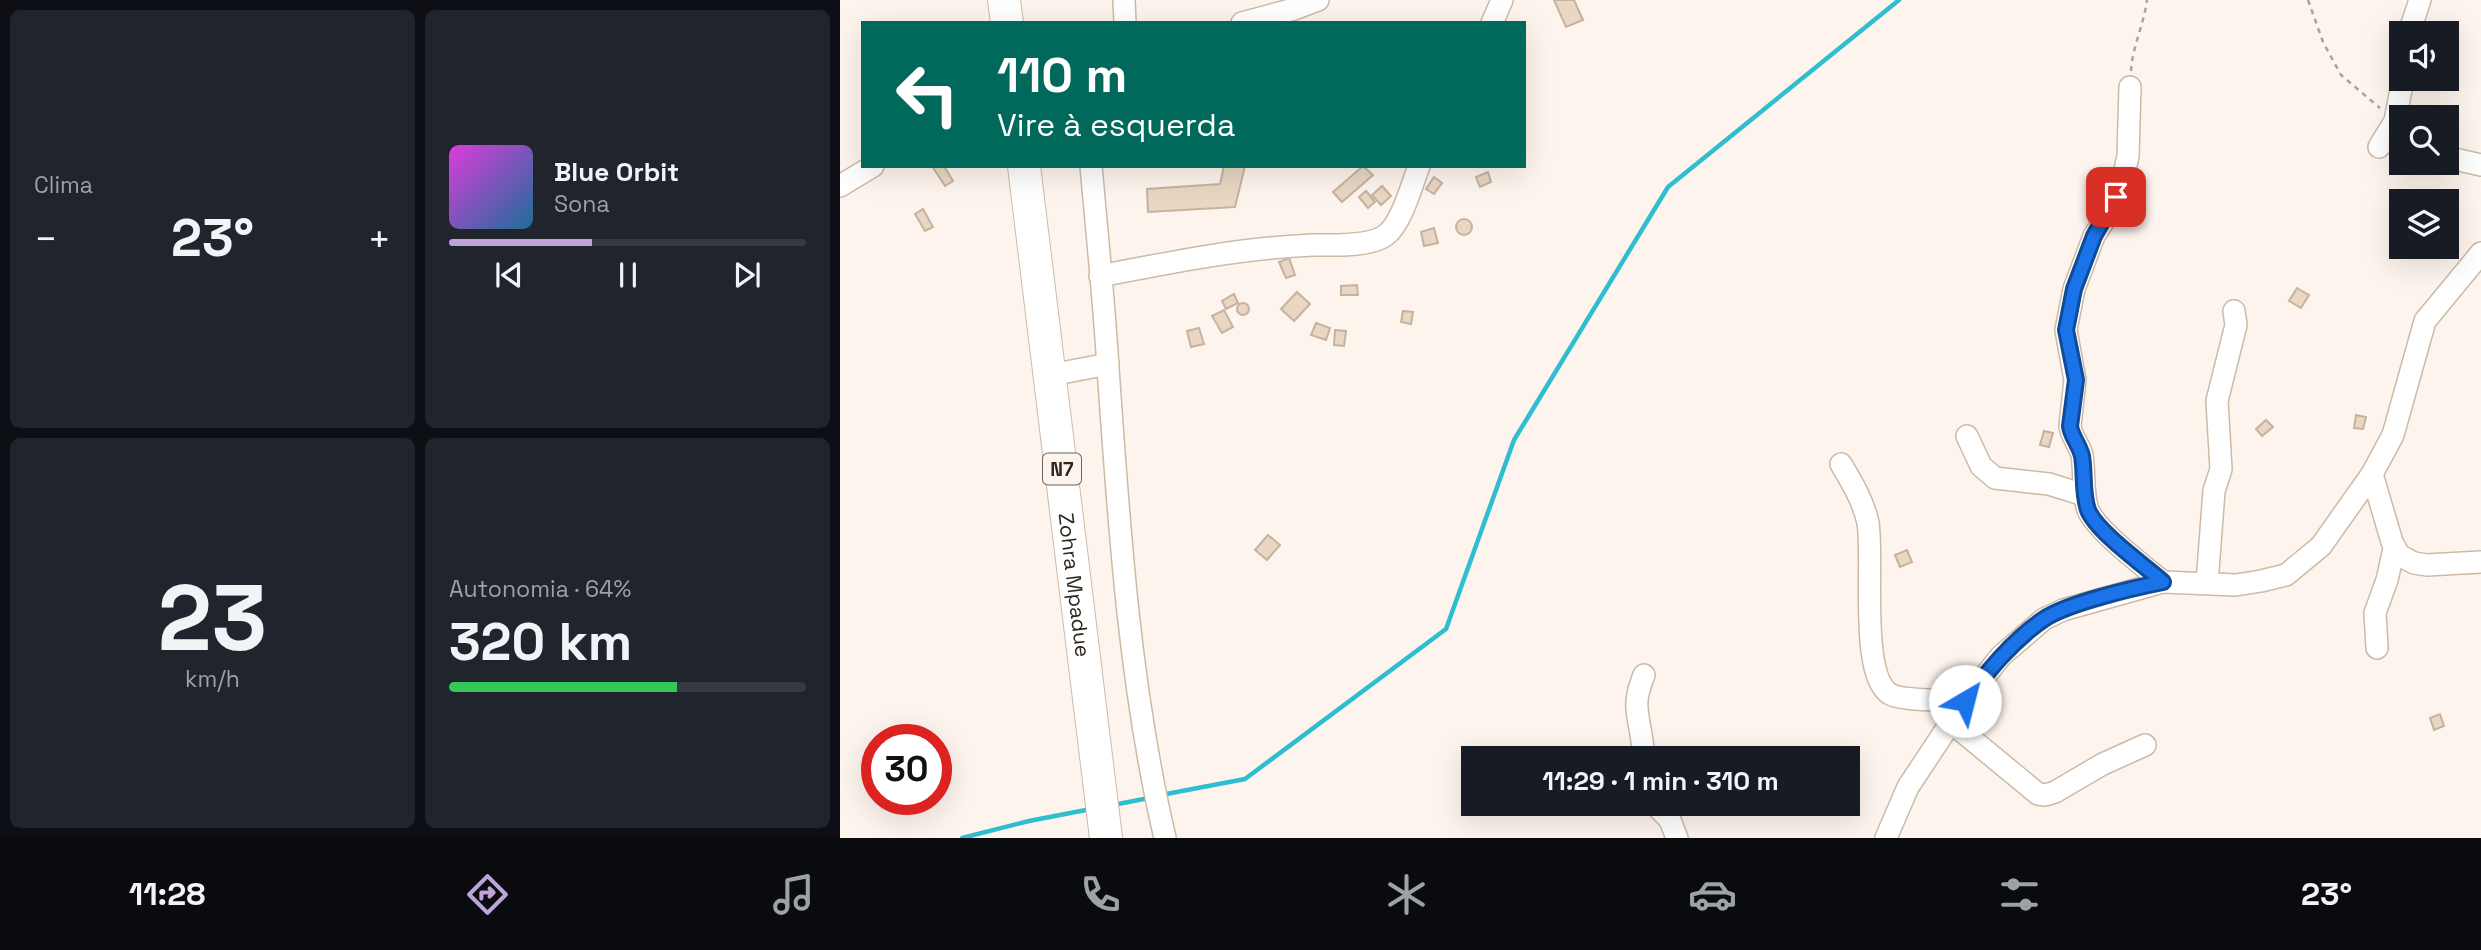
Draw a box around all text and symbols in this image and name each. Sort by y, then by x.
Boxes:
map controls [2389,21,2459,259]
button: sound [2389,21,2459,91]
text: 110 m [997,44,1127,106]
icon: left [882,49,973,140]
text: Vire à esquerda [997,105,1235,145]
button: search [2389,105,2459,175]
text: Blue Orbit [554,155,679,189]
pin [2086,167,2146,227]
text: Clima [34,170,93,200]
icon: arrive [2097,178,2135,216]
text: Sona [554,189,610,219]
button: layers [2389,189,2459,259]
text: 23° [171,205,254,271]
text: − [34,215,58,263]
text: + [367,215,391,263]
icon: previous [490,256,528,294]
icon: pause [609,256,647,294]
icon: next [728,256,766,294]
road number: N7 [1043,454,1081,484]
street label: Zohra Mpadue [1053,511,1097,659]
text: 23 [158,560,267,677]
text: Autonomia · 64% [449,574,631,604]
text: 320 km [449,609,632,675]
text: km/h [185,664,240,694]
position arrow [1928,664,2002,738]
speed limit sign: 30 [861,724,952,815]
text: 11:29 · 1 min · 310 m [1542,764,1779,798]
icon: directions [463,870,512,919]
icon: music [769,870,818,919]
icon: phone [1076,870,1125,919]
icon: climate [1382,870,1431,919]
icon: car [1688,870,1737,919]
icon: filters [1995,870,2044,919]
text: 11:28 [129,874,205,914]
text: 23° [2301,874,2352,914]

